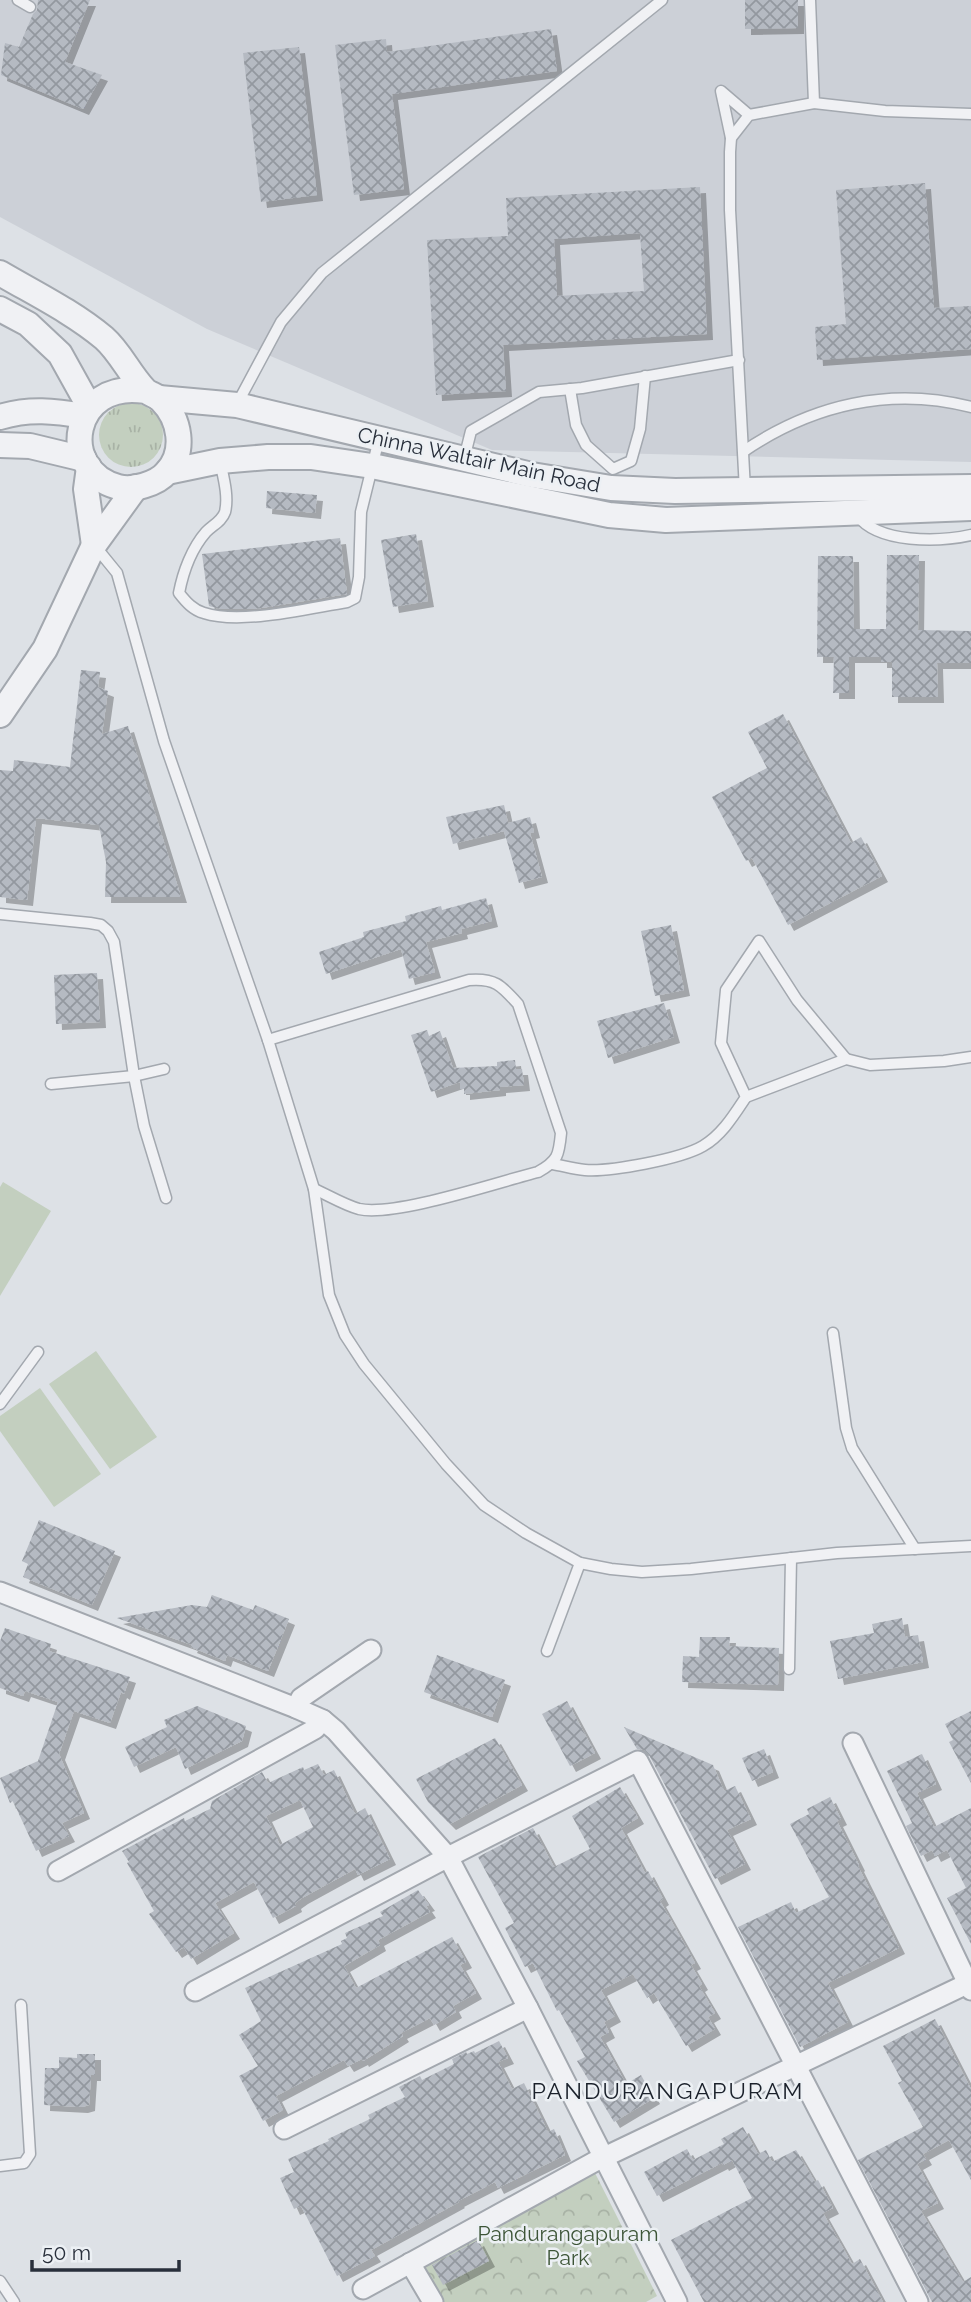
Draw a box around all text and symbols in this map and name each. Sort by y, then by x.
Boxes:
street label: Chinna Waltair Main Road [356,422,603,497]
district label: PANDURANGAPURAM [532,2077,804,2104]
park label: Pandurangapuram Park [477,2221,659,2270]
scale bar [32,2228,178,2272]
text: 50 m [42,2240,91,2265]

